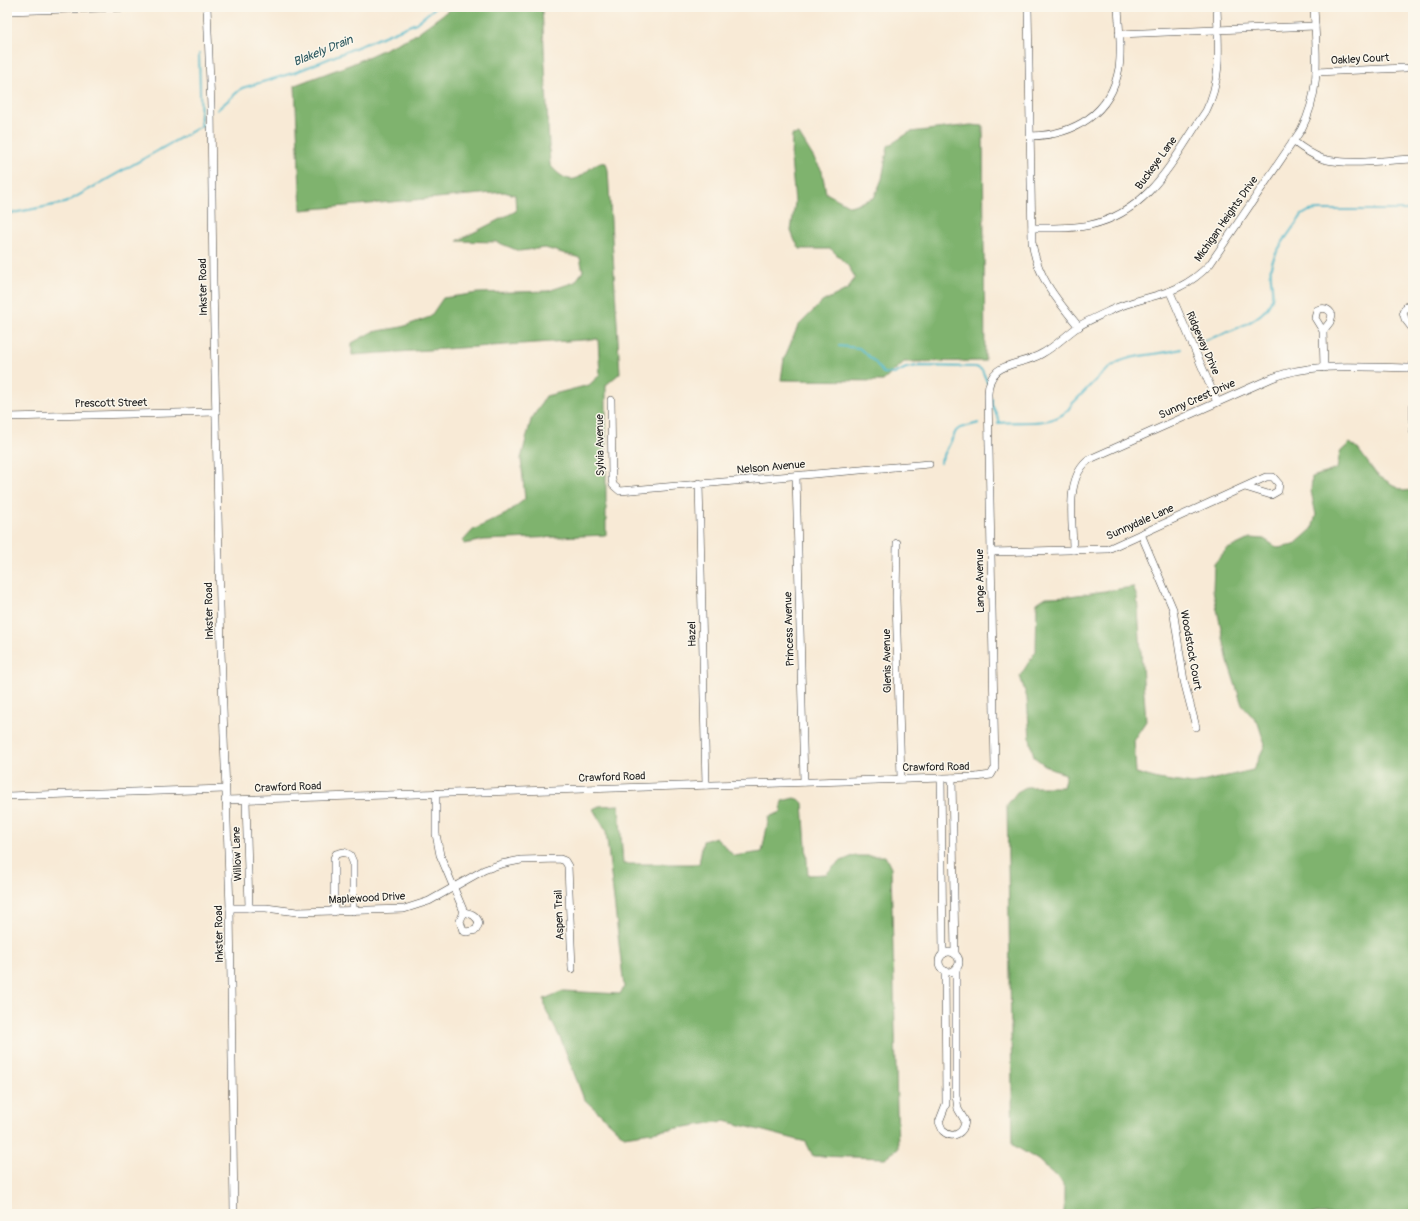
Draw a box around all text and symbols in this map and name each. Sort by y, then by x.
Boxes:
water label: Blakely Drain [291,32,356,70]
street label: Oakley Court [1330,51,1390,67]
street label: Buckeye Lane [1132,133,1180,192]
street label: Michigan Heights Drive [1192,173,1261,264]
street label: Inkster Road [196,258,210,316]
street label: Ridgeway Drive [1183,309,1223,377]
street label: Sunny Crest Drive [1157,376,1238,422]
street label: Prescott Street [75,396,148,410]
street label: Sylvia Avenue [593,413,607,476]
street label: Nelson Avenue [736,457,806,476]
street label: Sunnydale Lane [1104,501,1176,543]
street label: Lange Avenue [973,548,987,613]
street label: Inkster Road [202,582,216,640]
street label: Princess Avenue [781,591,797,667]
street label: Woodstock Court [1178,609,1205,692]
street label: Hazel [685,621,699,647]
street label: Glenis Avenue [880,628,894,693]
street label: Crawford Road [902,760,970,774]
street label: Crawford Road [578,769,646,785]
street label: Crawford Road [254,779,322,795]
street label: Willow Lane [230,826,244,882]
street label: Maplewood Drive [328,889,406,907]
street label: Aspen Trail [552,890,566,940]
street label: Inkster Road [212,905,226,963]

